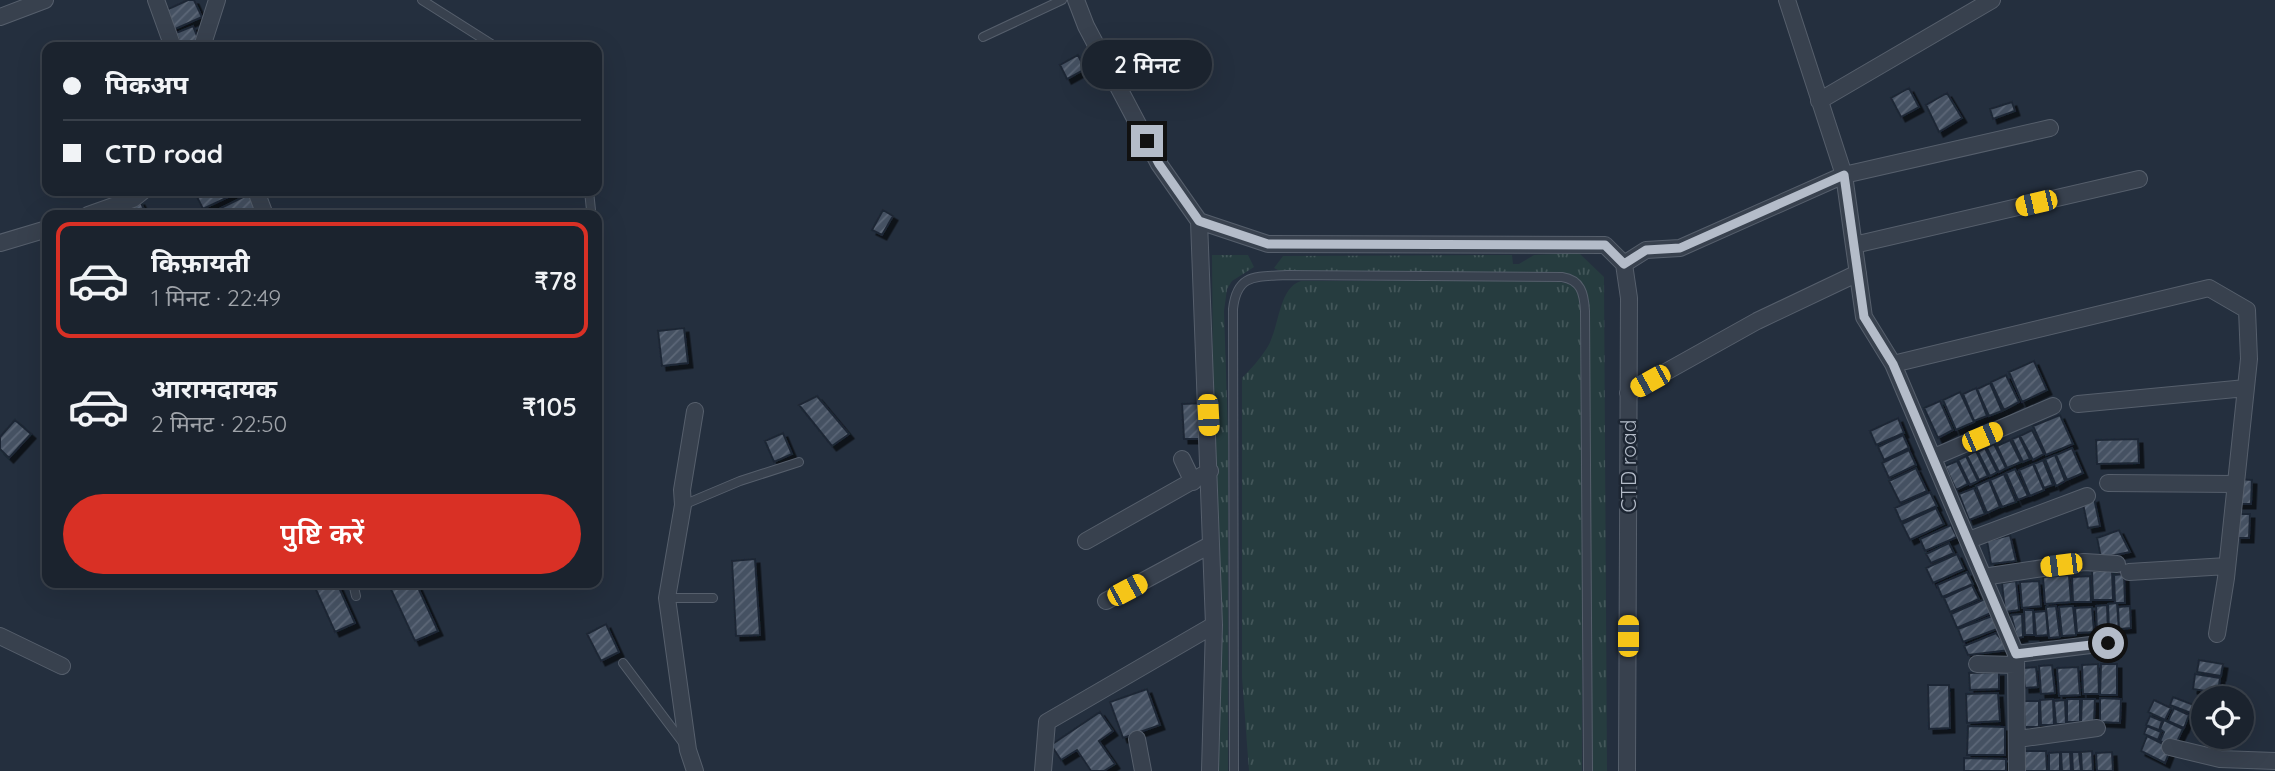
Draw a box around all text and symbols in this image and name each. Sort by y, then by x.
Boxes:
callout: 2 मिनट [1082,40,1212,88]
text: 2 मिनट [1114,50,1180,79]
text: पिकअप [105,68,188,101]
route end [1131,125,1163,157]
text: CTD road [105,137,223,170]
car [2014,188,2059,218]
text: किफ़ायती [151,246,250,279]
icon: car [67,249,130,312]
text: ₹78 [534,264,577,297]
text: 1 मिनट · 22:49 [151,283,281,312]
car [1627,362,1674,400]
text: आरामदायक [151,372,277,405]
icon: car [67,375,130,438]
text: ₹105 [522,390,577,423]
car [1197,393,1220,437]
text: 2 मिनट · 22:50 [151,409,287,438]
car [1959,419,2006,455]
street label: CTD road [1615,420,1641,513]
button: पुष्टि करें [63,494,581,574]
car [2039,552,2084,578]
car [1104,571,1151,609]
car [1618,615,1639,657]
route start [2092,627,2124,659]
map controls [2191,686,2254,749]
button: locate [2191,686,2254,749]

